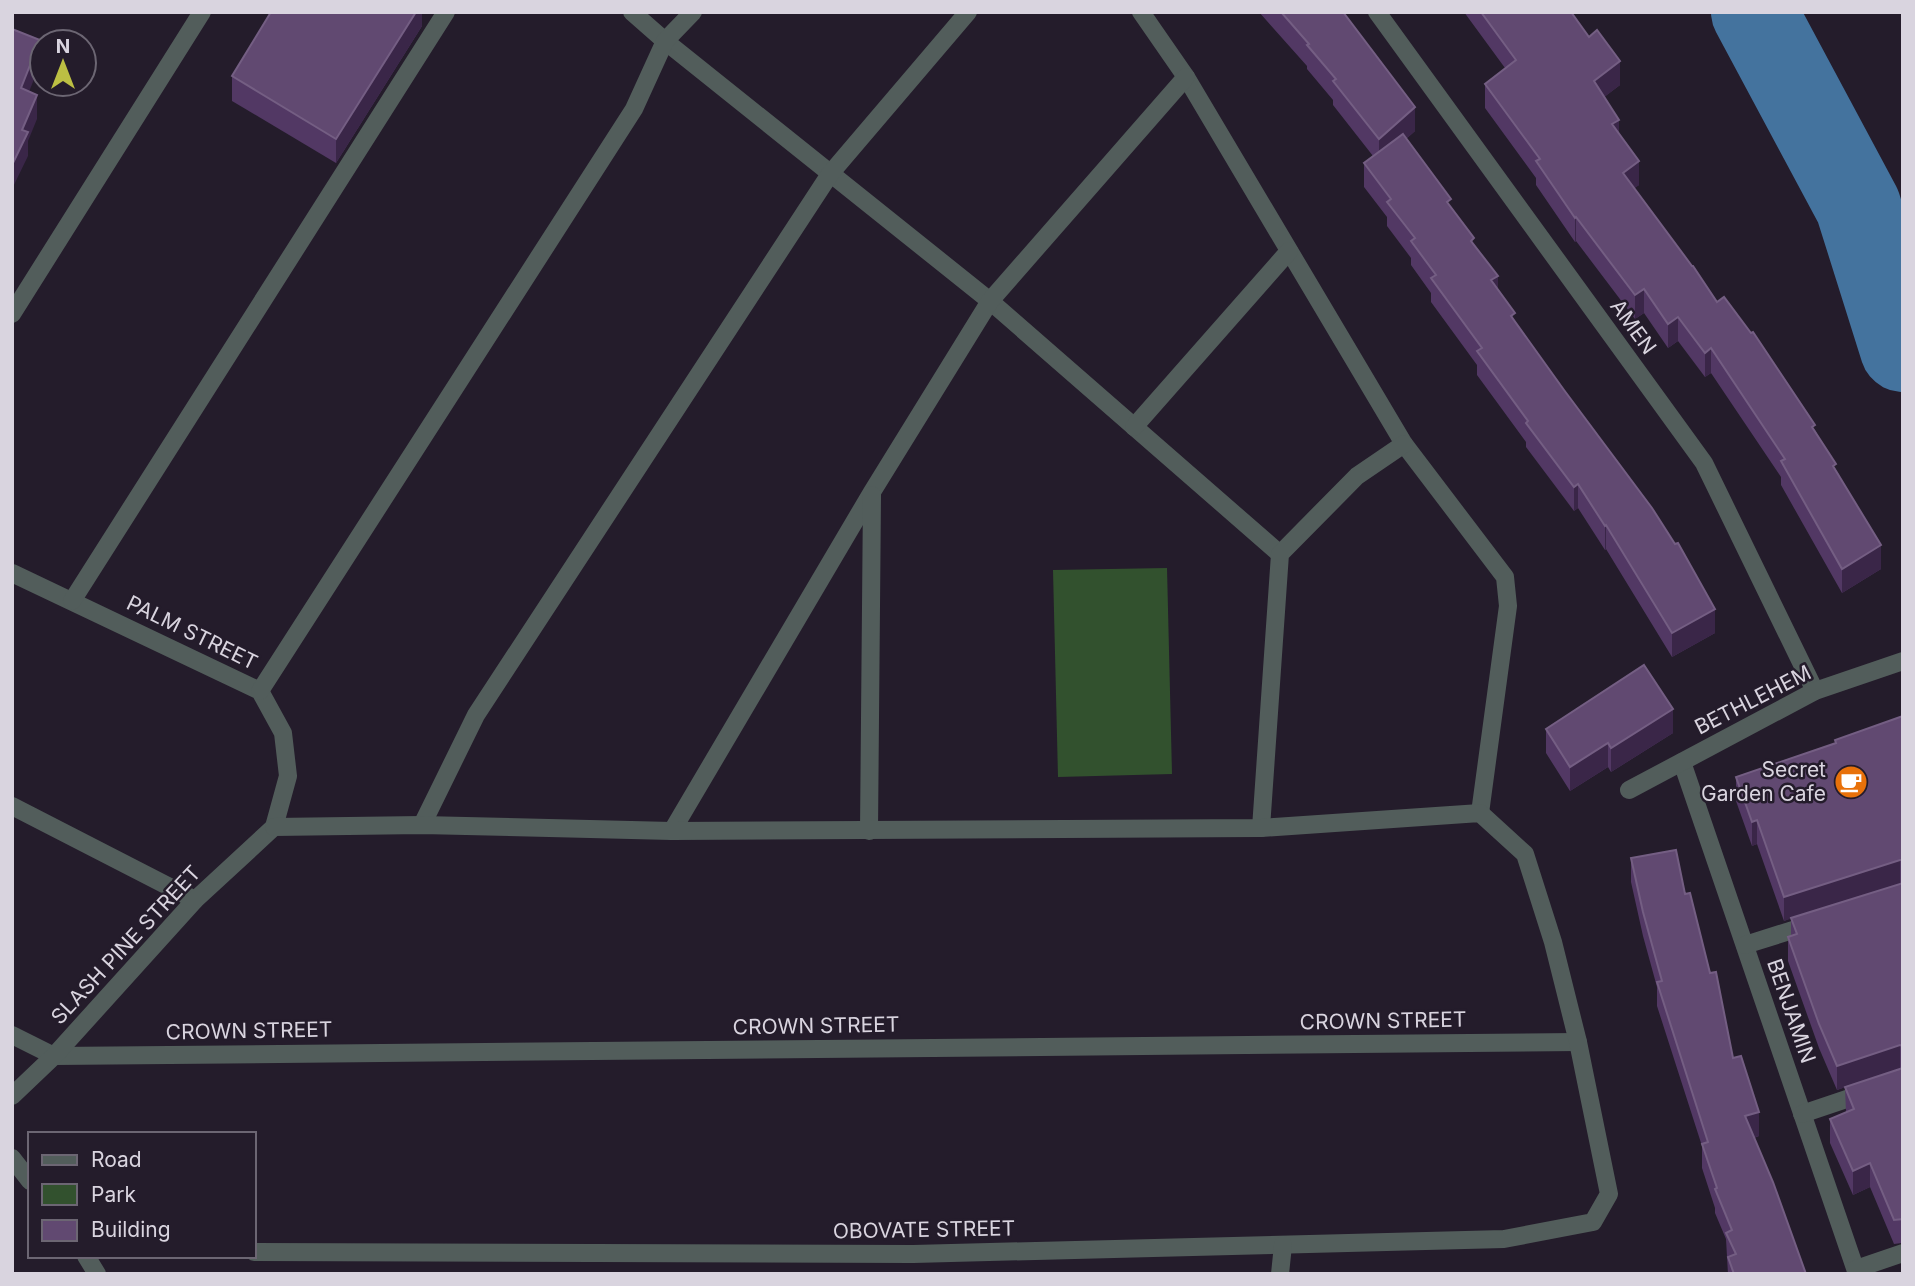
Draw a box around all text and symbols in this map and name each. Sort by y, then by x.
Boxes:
north arrow [28,28,98,98]
text: N [56,35,70,58]
street label: AMEN [1605,294,1662,359]
street label: PALM STREET [123,590,262,675]
street label: BETHLEHEM [1690,660,1815,740]
place label: Secret Garden Cafe [1701,757,1826,806]
cafe icon: Secret Garden Cafe [1832,763,1870,801]
street label: SLASH PINE STREET [46,860,206,1029]
street label: BENJAMIN [1762,955,1821,1066]
street label: CROWN STREET [1299,1007,1467,1034]
street label: CROWN STREET [732,1012,900,1039]
street label: CROWN STREET [165,1017,333,1044]
legend [28,1132,256,1258]
text: Road [91,1147,142,1172]
text: Park [91,1182,136,1207]
street label: OBOVATE STREET [833,1215,1015,1244]
text: Building [91,1217,171,1242]

